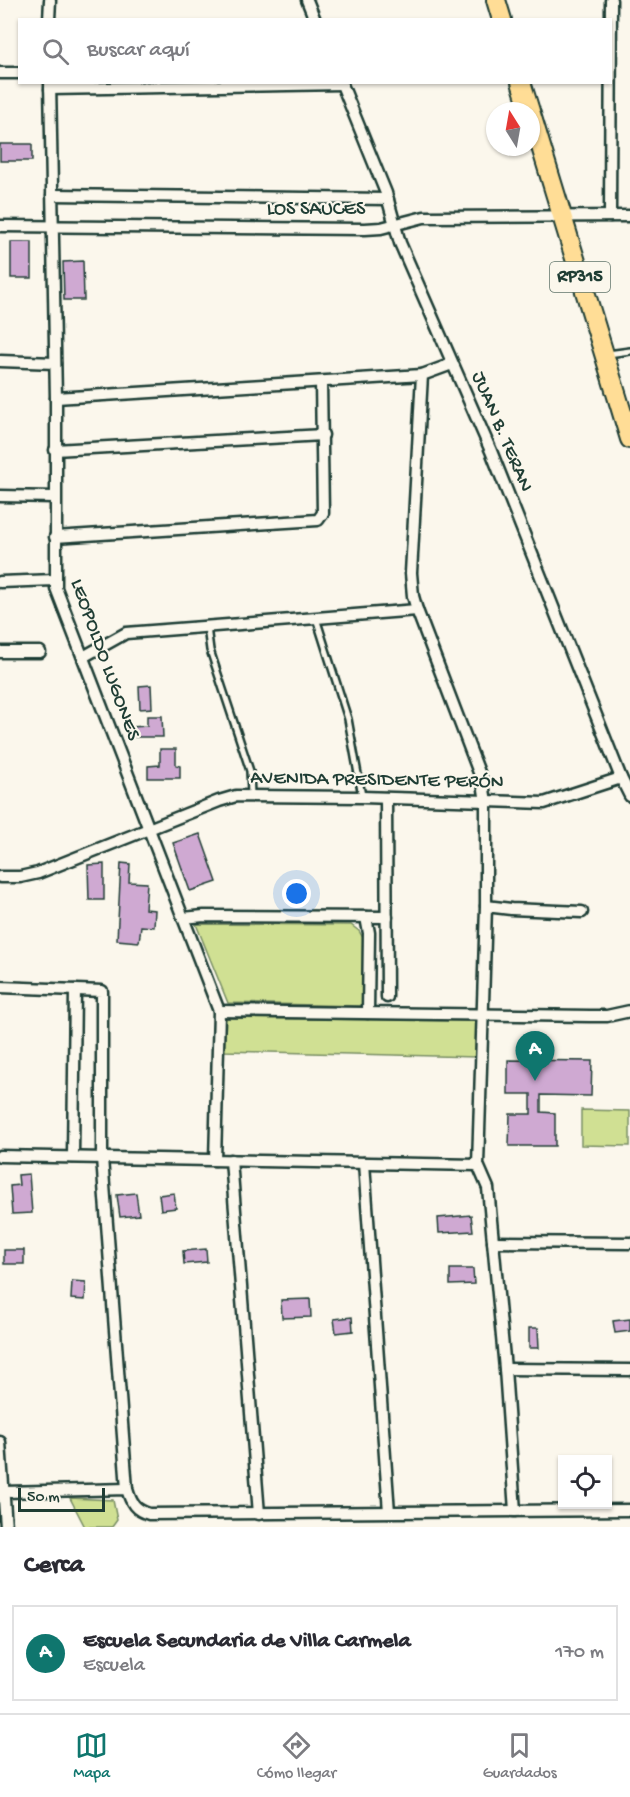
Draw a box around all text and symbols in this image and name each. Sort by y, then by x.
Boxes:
search box [18,18,612,84]
icon: search [39,35,72,68]
text: Buscar aquí [87,38,190,64]
north arrow [486,102,540,156]
street label: LOS SAUCES [267,199,366,222]
road number: RP315 [550,262,610,292]
street label: JUAN B. TERAN [465,368,537,496]
street label: LEOPOLDO LUGONES [64,576,144,745]
street label: AVENIDA PRESIDENTE PERÓN [250,767,504,795]
your location [282,879,311,908]
pin: A [516,1032,554,1081]
map controls [558,1455,612,1509]
button: locate [558,1455,612,1509]
scale bar [18,1485,105,1512]
text: 50 m [27,1489,60,1508]
text: Cerca [24,1551,84,1582]
text: Escuela Secundaria de Villa Carmela [83,1629,411,1655]
text: A [40,1642,51,1665]
text: 170 m [555,1642,604,1665]
text: Escuela [83,1655,145,1678]
tab: Mapa [73,1729,110,1784]
tab: Cómo llegar [257,1729,336,1784]
tab: Guardados [483,1729,557,1784]

